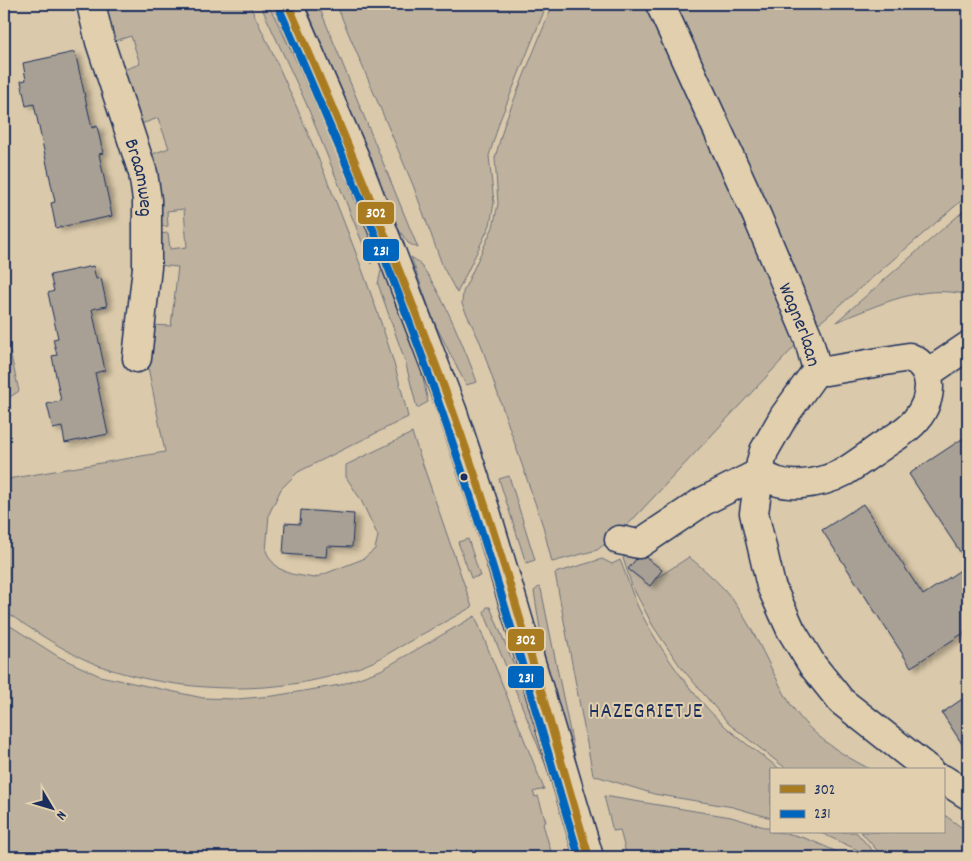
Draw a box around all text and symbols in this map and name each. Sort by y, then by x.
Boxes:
street label: Braamweg [116,135,158,217]
line badge: 302 [357,201,395,225]
text: 302 [366,204,386,224]
line badge: 231 [362,238,400,262]
text: 231 [373,242,389,262]
street label: Wagnerlaan [770,279,826,370]
unlabelled marker [459,472,469,482]
line badge: 302 [507,628,545,652]
text: 302 [516,631,536,651]
line badge: 231 [507,665,545,689]
text: 231 [518,669,534,689]
district label: HAZEGRIETJE [589,698,703,728]
legend [770,768,944,834]
text: 302 [814,780,835,802]
north arrow [28,784,78,834]
text: 231 [814,804,831,826]
text: N [51,806,71,824]

